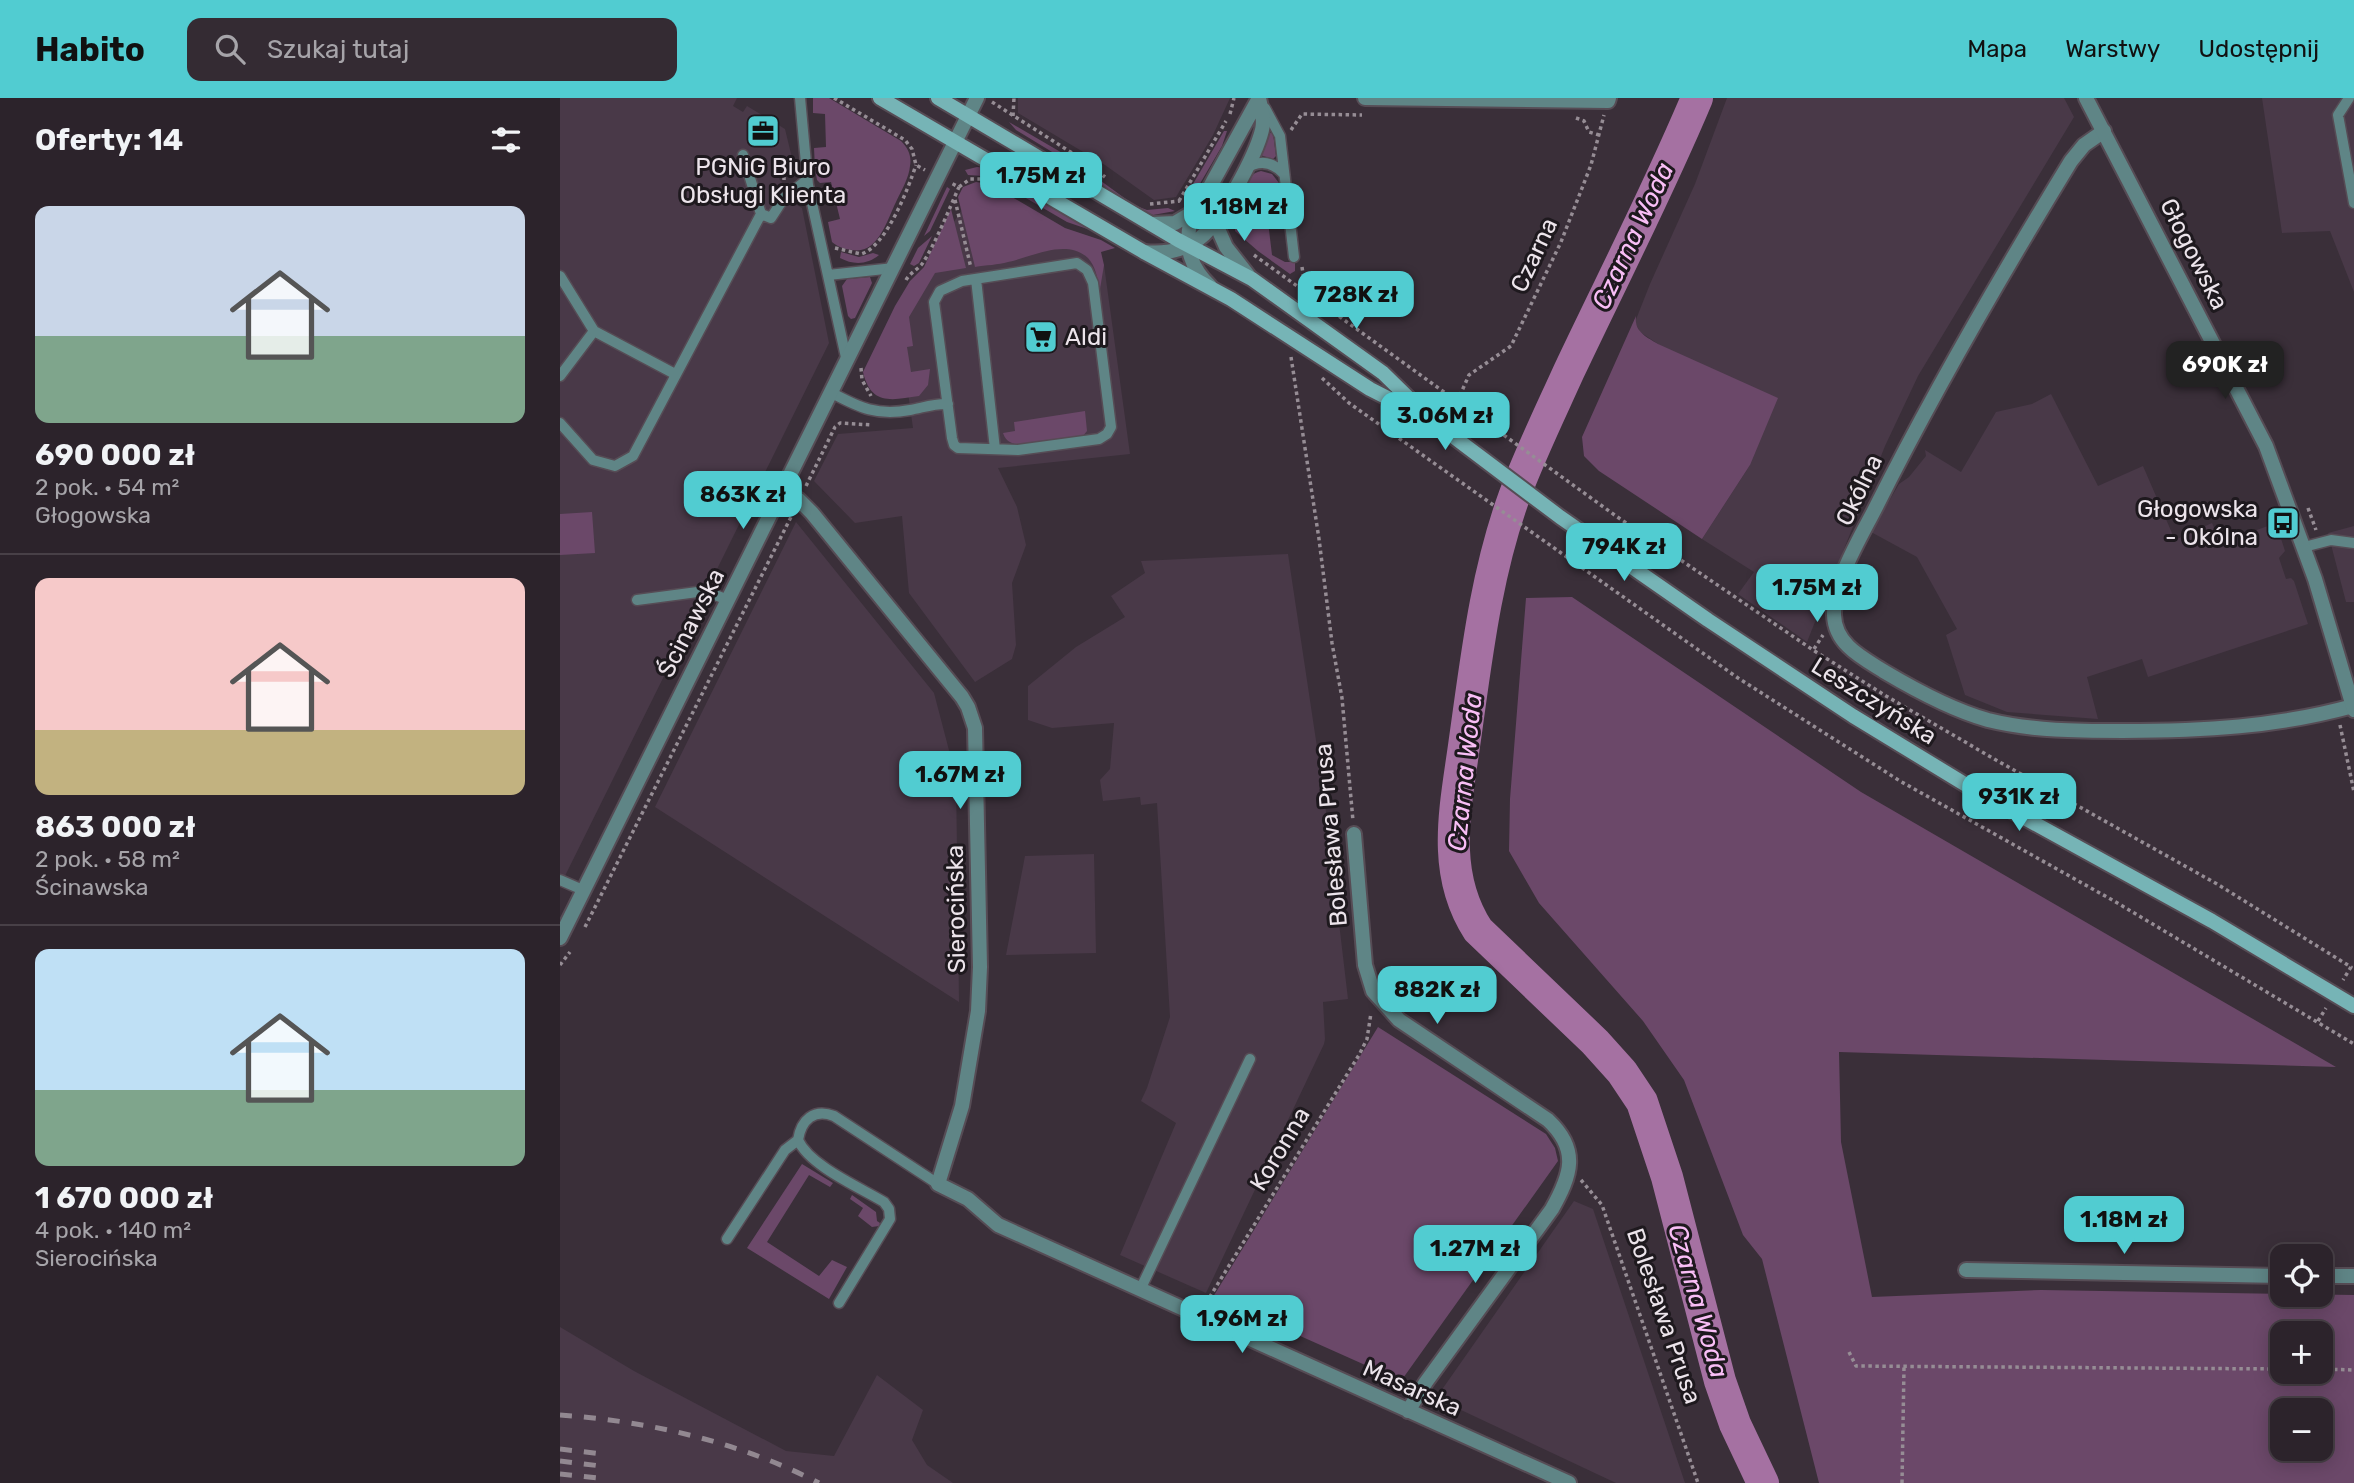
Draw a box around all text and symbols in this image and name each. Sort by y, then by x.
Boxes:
search box [187,18,677,81]
text: Habito [35,30,145,69]
icon: search [211,30,249,68]
text: Szukaj tutaj [267,34,409,65]
text: Mapa [1967,35,2027,63]
text: Warstwy [2065,35,2160,63]
text: Udostępnij [2198,35,2319,63]
office icon: PGNiG Biuro Obsługi Klienta [744,112,782,150]
icon: filters [487,121,525,159]
text: Oferty: 14 [35,122,183,158]
pin: 1.75M zł [969,152,1113,212]
place label: PGNiG Biuro Obsługi Klienta [680,153,846,209]
water label: Czarna Woda [1585,157,1681,315]
text: 1.75M zł [996,161,1086,189]
pin: 1.18M zł [1172,184,1316,243]
text: 1.18M zł [1200,192,1288,220]
street label: Głogowska [2154,194,2234,314]
street label: Czarna [1505,214,1563,296]
icon: home [217,252,343,378]
pin: 728K zł [1291,272,1421,331]
text: 728K zł [1314,280,1398,308]
supermarket icon: Aldi [1022,318,1060,356]
place label: Aldi [1065,323,1107,351]
pin: 690K zł [2160,342,2290,401]
text: 690K zł [2182,350,2268,378]
pin: 3.06M zł [1373,392,1517,452]
text: 3.06M zł [1397,401,1493,429]
text: 690 000 zł [35,437,195,473]
street label: Okólna [1830,450,1888,530]
pin: 863K zł [678,472,808,531]
text: 2 pok. · 54 m² [35,473,179,501]
text: 863K zł [700,480,786,508]
place label: Głogowska - Okólna [2137,495,2258,551]
text: Głogowska [35,501,151,529]
bus stop icon: Głogowska - Okólna [2264,504,2302,542]
pin: 794K zł [1559,524,1689,583]
text: 794K zł [1582,532,1666,560]
street label: Ścinawska [652,564,730,682]
pin: 1.75M zł [1745,564,1889,624]
text: 1.75M zł [1772,573,1862,601]
icon: home [217,624,343,750]
street label: Leszczyńska [1806,652,1942,750]
water label: Czarna Woda [1441,691,1489,853]
street label: Bolesława Prusa [1309,742,1353,928]
pin: 1.67M zł [888,752,1032,811]
text: 1.67M zł [915,760,1005,788]
pin: 931K zł [1954,774,2084,833]
text: 931K zł [1978,782,2060,810]
text: 863 000 zł [35,809,195,845]
text: 2 pok. · 58 m² [35,845,180,873]
street label: Sierocińska [941,845,971,973]
text: Ścinawska [35,873,148,901]
pin: 882K zł [1372,967,1502,1026]
text: 882K zł [1394,975,1480,1003]
icon: home [217,995,343,1121]
street label: Koronna [1244,1102,1316,1196]
text: 1 670 000 zł [35,1180,213,1216]
pin: 1.18M zł [2052,1196,2196,1256]
text: 1.18M zł [2080,1205,2168,1233]
text: 4 pok. · 140 m² [35,1216,191,1244]
water label: Czarna Woda [1661,1220,1735,1382]
street label: Bolesława Prusa [1621,1225,1707,1407]
pin: 1.27M zł [1403,1226,1547,1285]
text: 1.27M zł [1430,1234,1520,1262]
text: Sierocińska [35,1244,158,1272]
map controls [2270,1244,2333,1461]
button: locate [2270,1244,2333,1307]
pin: 1.96M zł [1170,1296,1314,1355]
text: 1.96M zł [1196,1304,1288,1332]
button: + [2270,1321,2333,1384]
street label: Masarska [1359,1354,1465,1422]
button: − [2270,1398,2333,1461]

